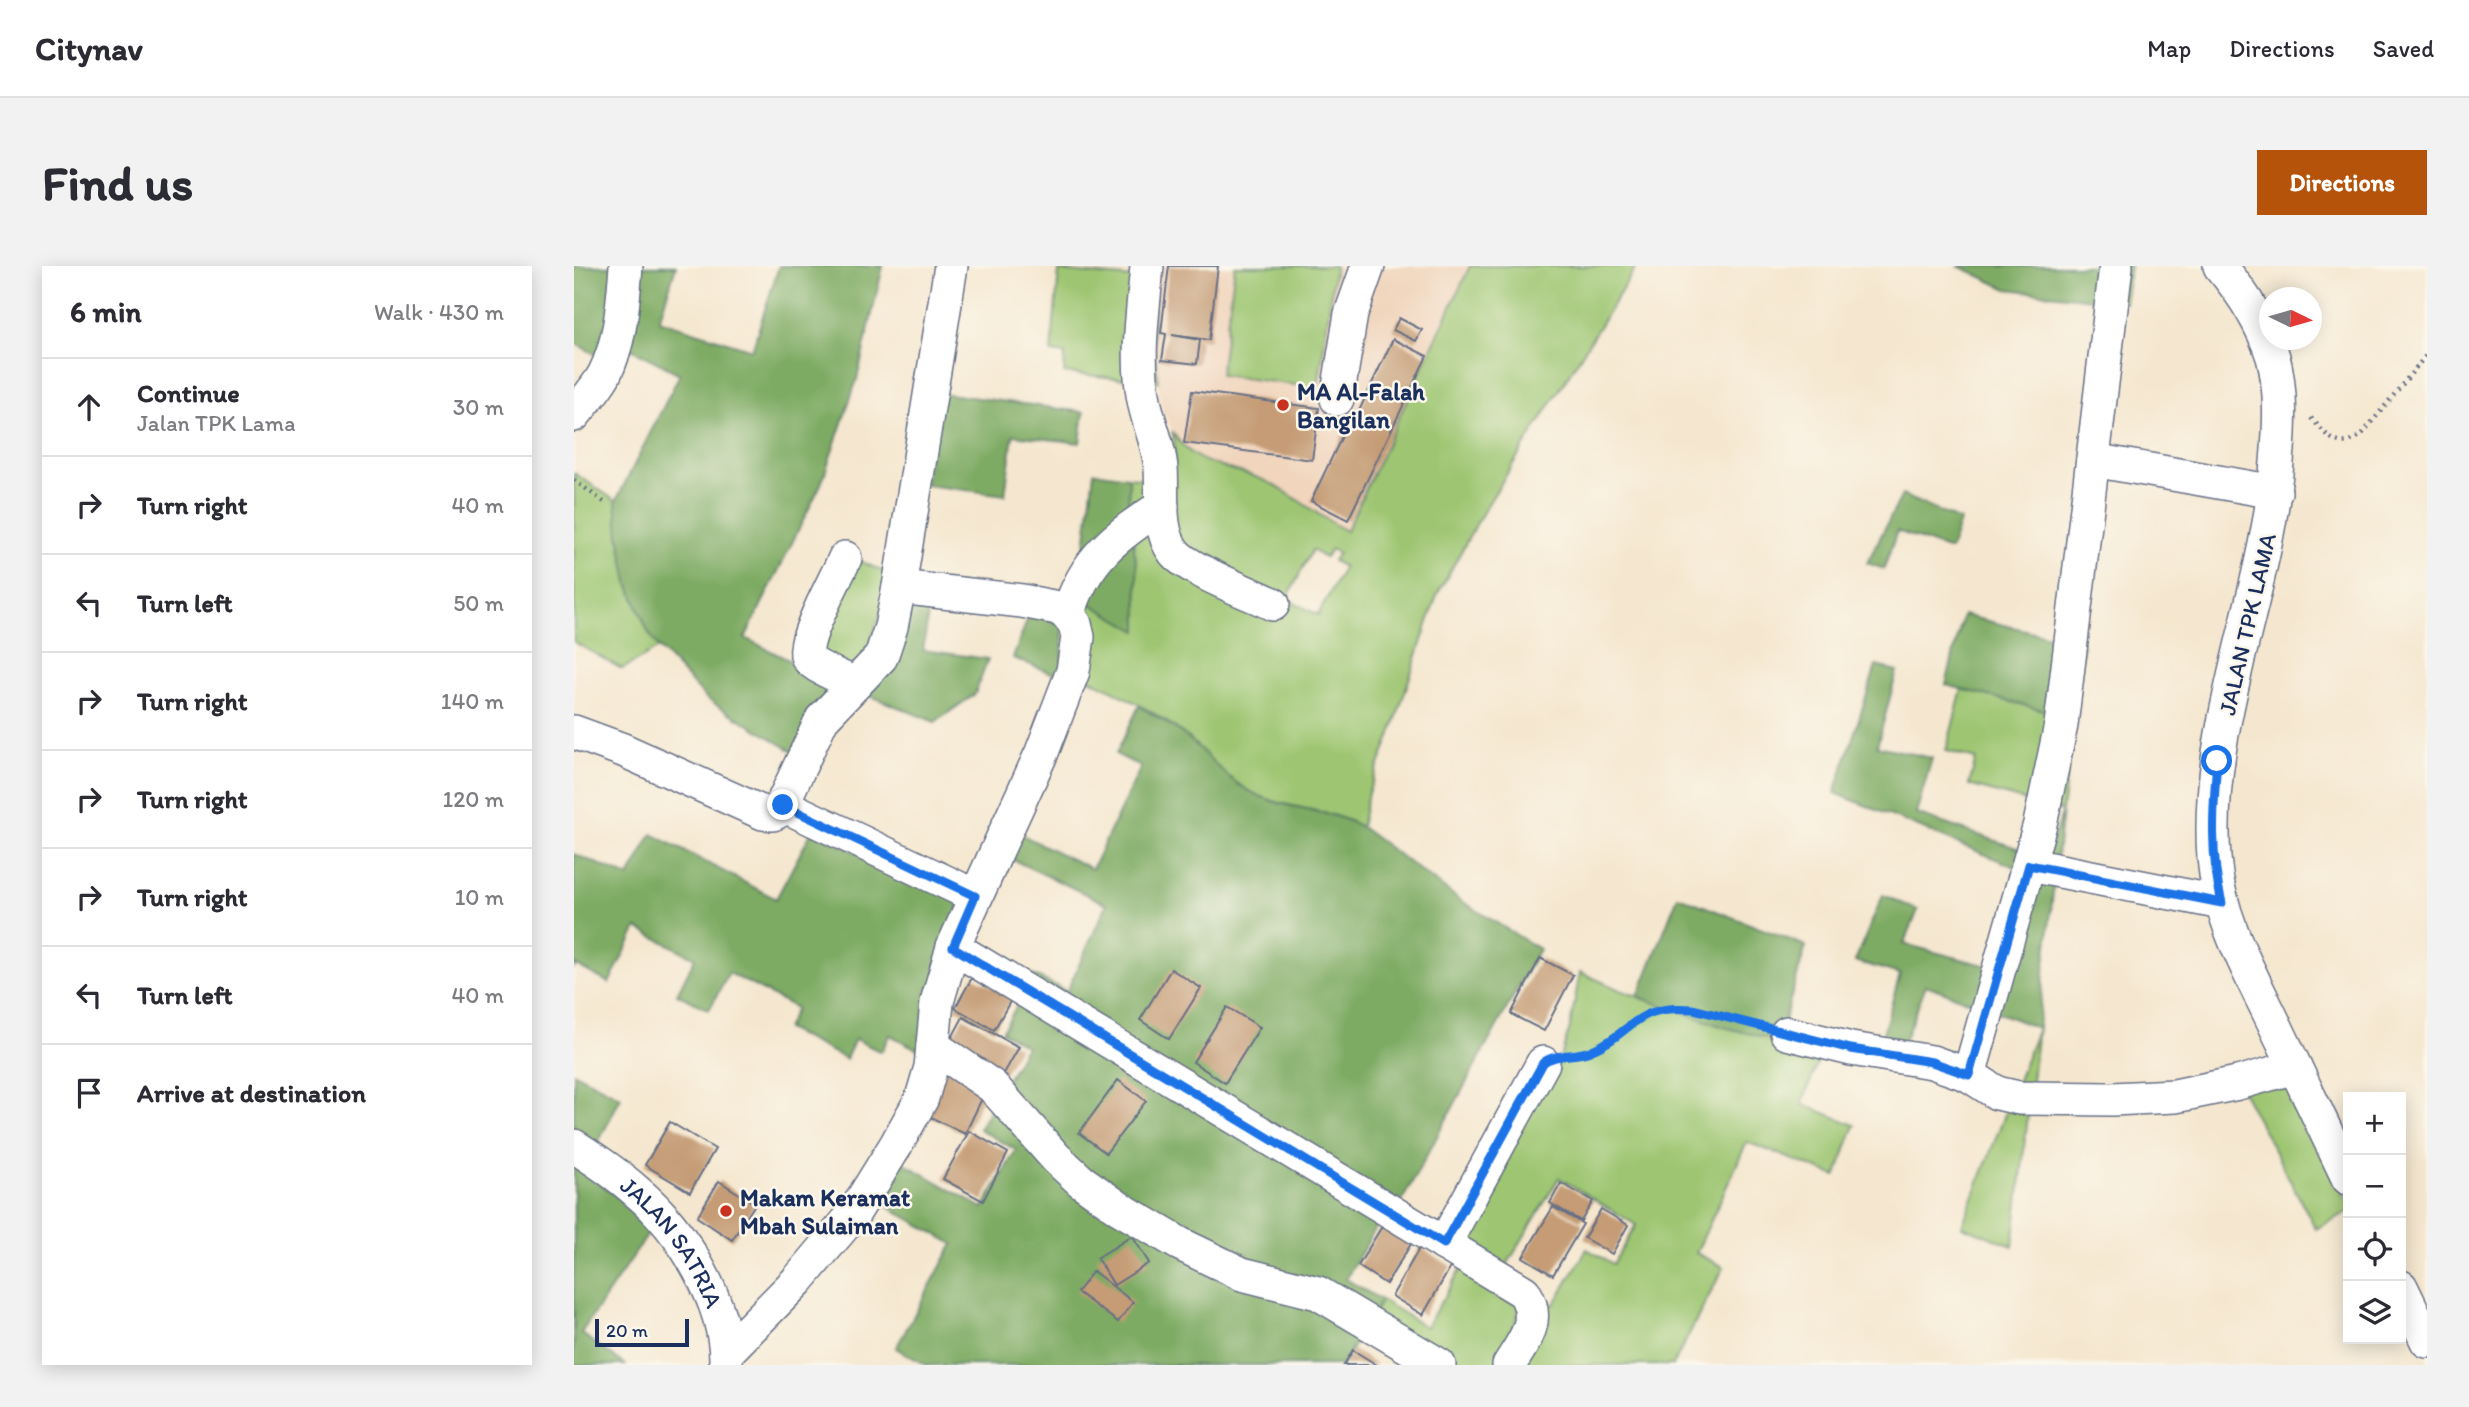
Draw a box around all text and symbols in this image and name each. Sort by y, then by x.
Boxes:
text: Citynav [35,29,143,68]
text: Map [2147,34,2191,63]
text: Directions [2229,34,2335,63]
text: Saved [2373,34,2434,63]
button: Directions [2257,150,2427,215]
text: Find us [42,153,193,212]
north arrow [2259,287,2322,350]
text: 6 min [70,293,142,330]
text: Walk · 430 m [374,298,504,326]
text: Continue [137,377,240,409]
place label: MA Al-Falah Bangilan [1297,377,1425,435]
icon: ahead [70,388,108,426]
text: 30 m [453,393,504,421]
marker: MA Al-Falah Bangilan [1275,397,1291,413]
text: Jalan TPK Lama [137,409,295,437]
icon: right [70,486,108,524]
text: Turn right [137,489,248,521]
text: 40 m [451,491,504,519]
street label: JALAN TPK LAMA [2212,530,2282,718]
icon: left [70,584,108,622]
text: Turn left [137,587,233,619]
text: 50 m [453,589,504,617]
icon: right [70,682,108,720]
text: Turn right [137,685,248,717]
text: 140 m [441,687,504,715]
route start [2201,745,2232,776]
icon: right [70,780,108,818]
text: Turn right [137,783,248,815]
text: 120 m [443,785,504,813]
route end [767,789,798,820]
icon: right [70,878,108,916]
text: Turn right [137,881,248,913]
text: 10 m [455,883,504,911]
icon: left [70,976,108,1014]
text: Turn left [137,979,233,1011]
text: 40 m [451,981,504,1009]
icon: arrive [70,1074,108,1112]
text: Arrive at destination [137,1077,366,1109]
map controls [2343,1092,2406,1344]
button: + [2343,1092,2406,1155]
button: − [2343,1155,2406,1218]
street label: JALAN SATRIA [615,1170,729,1312]
place label: Makam Keramat Mbah Sulaiman [740,1183,910,1240]
marker: Makam Keramat Mbah Sulaiman [718,1203,734,1219]
button: locate [2343,1218,2406,1281]
button: layers [2343,1281,2406,1344]
scale bar [595,1316,690,1348]
text: 20 m [606,1319,648,1342]

